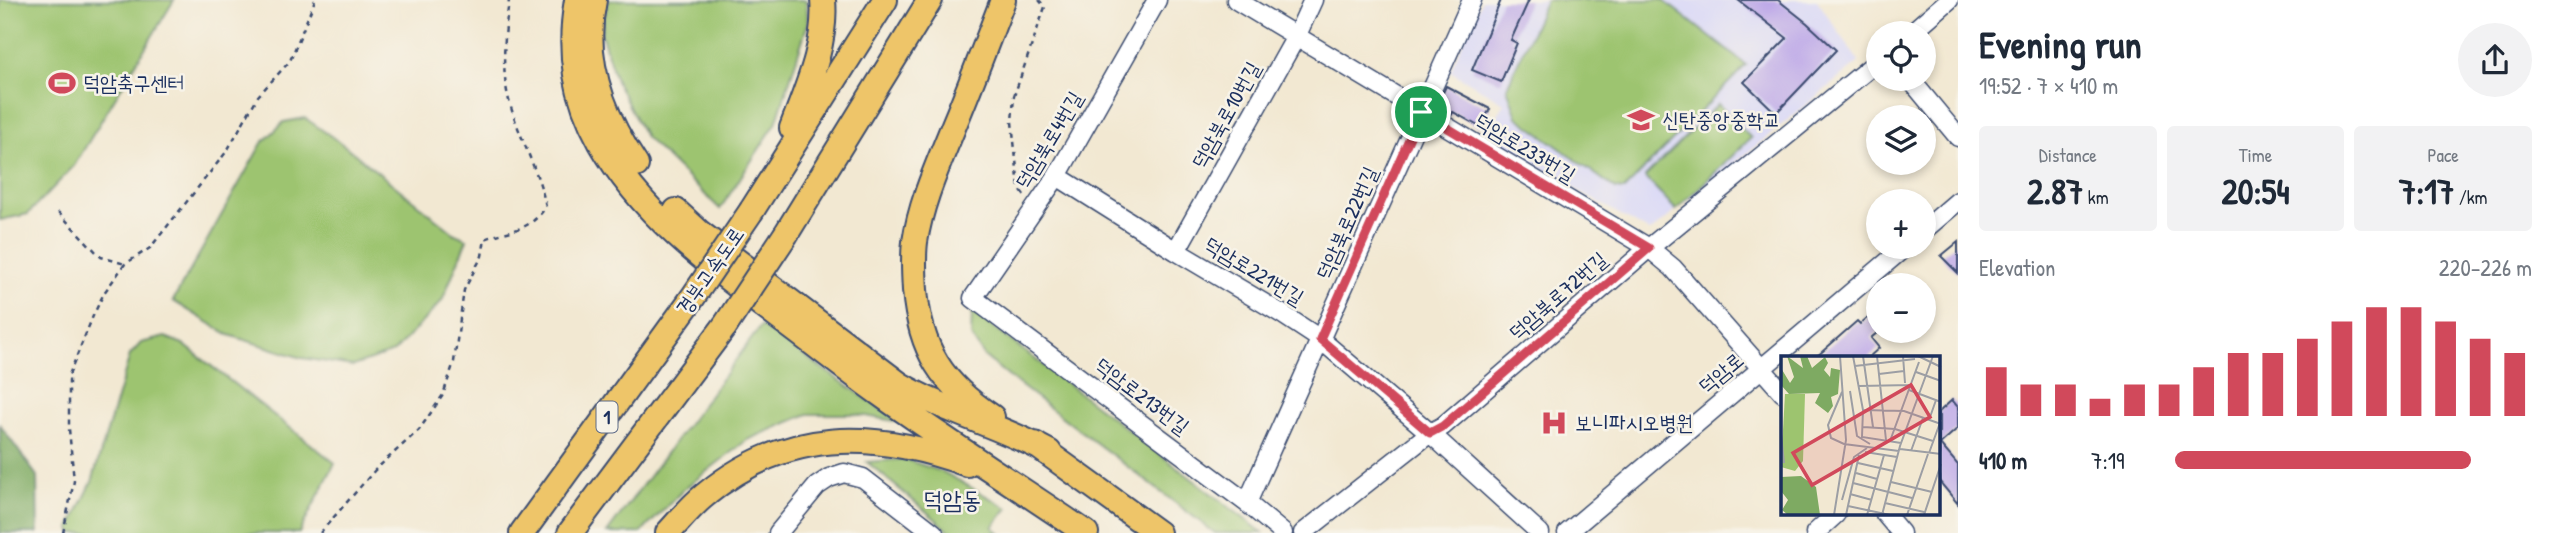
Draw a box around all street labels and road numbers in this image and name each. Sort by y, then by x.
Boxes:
street label: 덕암북로10번길 [1184,56,1267,174]
street label: 덕암북로4번길 [1008,85,1089,194]
street label: 덕암로233번길 [1469,106,1581,189]
street label: 덕암북로22번길 [1309,162,1384,284]
street label: 경부고속도로 [669,221,751,321]
street label: 덕암로221번길 [1199,229,1310,312]
street label: 덕암북로72번길 [1502,245,1613,346]
street label: 덕암로 [1692,345,1749,400]
street label: 덕암로213번길 [1089,351,1196,441]
road number: 1 [596,402,618,432]

